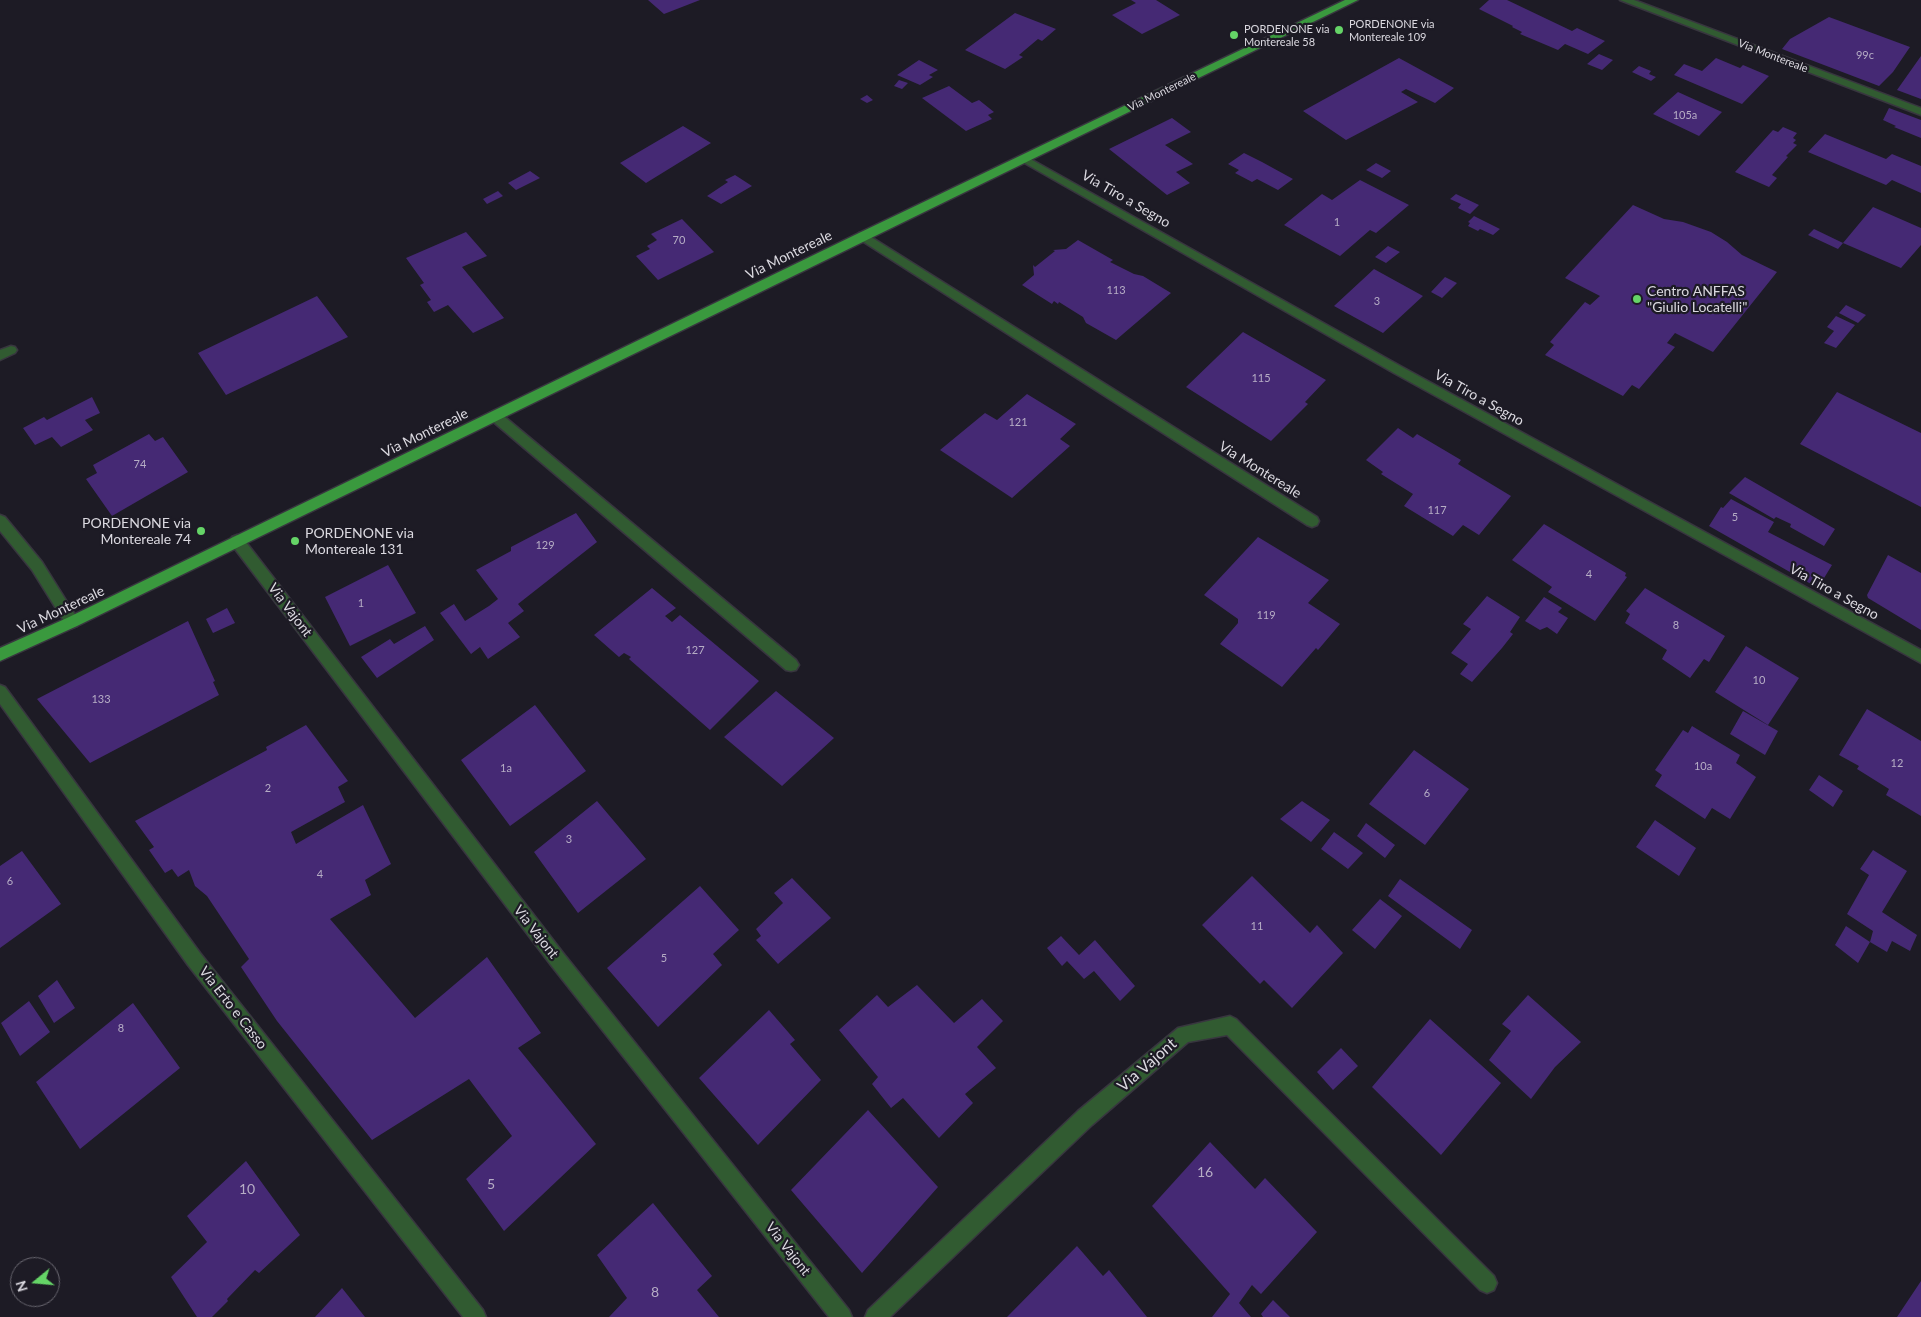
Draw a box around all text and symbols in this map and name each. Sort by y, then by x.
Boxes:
place label: PORDENONE via Montereale 109 [1349,17,1435,43]
place label: PORDENONE via Montereale 58 [1244,22,1330,48]
marker: PORDENONE via Montereale 109 [1333,24,1345,36]
marker: PORDENONE via Montereale 58 [1228,29,1240,41]
street label: Via Montereale [1736,37,1810,75]
house number: 99c [1856,48,1874,62]
street label: Via Montereale [1126,70,1198,114]
house number: 105a [1673,108,1697,122]
street label: Via Tiro a Segno [1079,167,1173,231]
house number: 1 [1334,215,1340,229]
street label: Via Montereale [743,227,835,283]
house number: 70 [673,233,685,247]
house number: 113 [1106,283,1126,297]
place label: Centro ANFFAS "Giulio Locatelli" [1647,283,1747,316]
marker: Centro ANFFAS "Giulio Locatelli" [1631,293,1643,305]
house number: 3 [1374,294,1380,308]
street label: Via Tiro a Segno [1431,366,1527,430]
house number: 115 [1251,371,1271,385]
street label: Via Montereale [379,405,471,461]
house number: 121 [1008,415,1028,429]
street label: Via Montereale [1216,438,1304,502]
house number: 74 [134,457,146,471]
house number: 117 [1427,503,1447,517]
house number: 5 [1732,510,1738,524]
place label: PORDENONE via Montereale 74 [82,515,191,548]
marker: PORDENONE via Montereale 74 [195,525,207,537]
place label: PORDENONE via Montereale 131 [305,525,414,558]
marker: PORDENONE via Montereale 131 [289,535,301,547]
house number: 129 [535,538,555,552]
street label: Via Tiro a Segno [1786,560,1882,624]
house number: 4 [1586,567,1592,581]
street label: Via Vajont [264,580,316,640]
street label: Via Montereale [15,583,107,637]
house number: 1 [358,596,364,610]
house number: 119 [1256,608,1276,622]
house number: 8 [1673,618,1679,632]
house number: 127 [685,643,705,657]
house number: 10 [1753,673,1765,687]
house number: 133 [91,692,111,706]
house number: 12 [1891,756,1903,770]
house number: 10a [1694,759,1712,773]
house number: 1a [500,761,512,775]
house number: 2 [265,781,271,795]
house number: 6 [1424,786,1430,800]
house number: 3 [566,832,572,846]
house number: 4 [317,867,323,881]
house number: 6 [7,874,13,888]
street label: Via Vajont [510,902,562,962]
house number: 11 [1251,919,1263,933]
house number: 5 [661,951,667,965]
street label: Via Erto e Casso [196,963,270,1053]
house number: 8 [118,1021,124,1035]
street label: Via Vajont [1114,1034,1180,1096]
house number: 16 [1197,1164,1213,1180]
house number: 5 [487,1176,495,1192]
house number: 10 [239,1181,255,1197]
street label: Via Vajont [762,1219,814,1279]
north arrow [10,1257,60,1307]
text: N [11,1279,31,1294]
house number: 8 [651,1284,659,1300]

